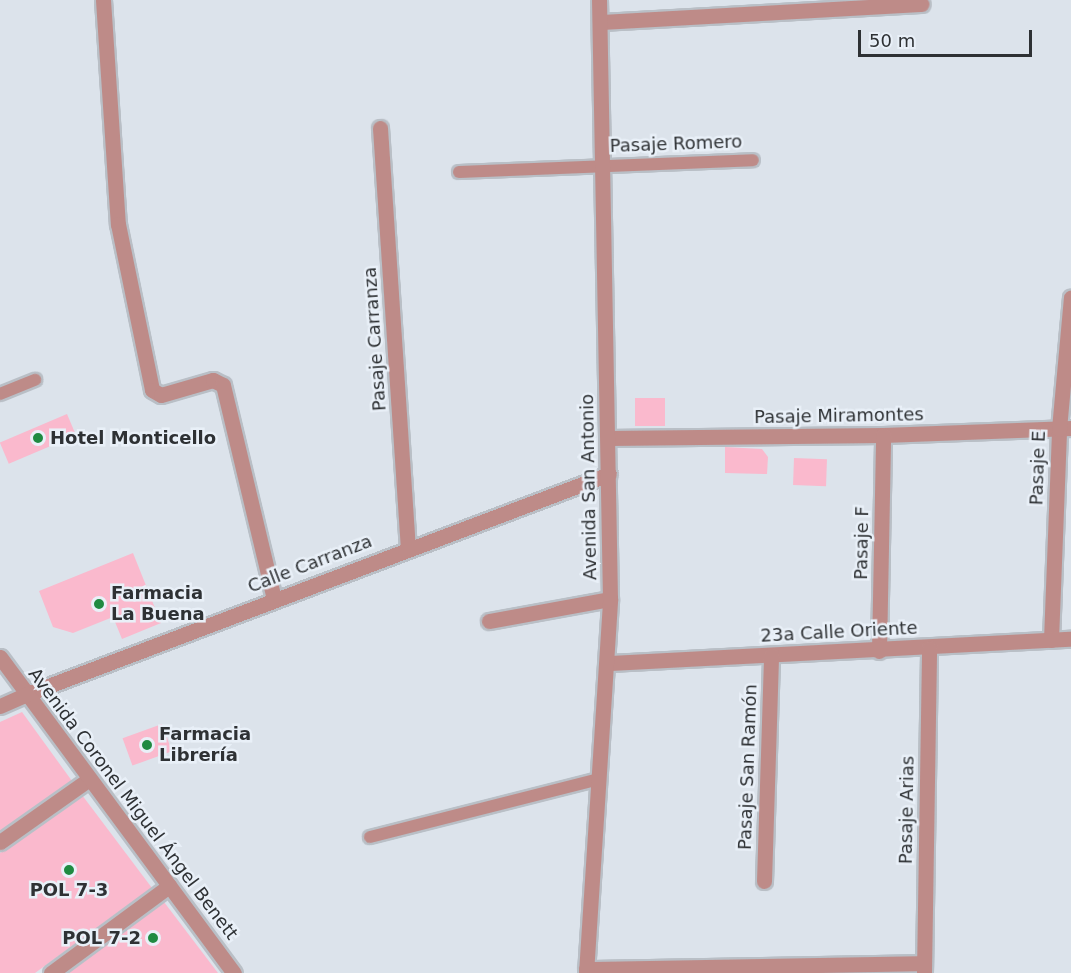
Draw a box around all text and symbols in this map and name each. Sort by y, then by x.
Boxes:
scale bar [861,18,1035,56]
text: 50 m [869,30,915,51]
street label: Pasaje Romero [609,131,743,157]
street label: Pasaje Carranza [359,266,391,412]
street label: Avenida San Antonio [577,394,601,580]
street label: Pasaje Miramontes [754,404,924,428]
place label: Hotel Monticello [50,427,216,449]
street label: Pasaje E [1026,430,1050,506]
marker: Hotel Monticello [31,431,45,445]
street label: Pasaje F [851,506,873,580]
street label: Calle Carranza [245,530,375,598]
place label: Farmacia La Buena [111,583,205,626]
marker: Farmacia La Buena [92,597,106,611]
street label: 23a Calle Oriente [760,617,918,647]
street label: Avenida Coronel Miguel Ángel Benett [24,664,242,944]
street label: Pasaje San Ramón [734,684,762,850]
place label: Farmacia Librería [159,724,251,766]
marker: Farmacia Librería [140,738,154,752]
street label: Pasaje Arias [895,756,919,864]
marker: POL 7-3 [62,863,76,877]
place label: POL 7-3 [30,879,108,901]
place label: POL 7-2 [62,927,141,949]
marker: POL 7-2 [146,931,160,945]

